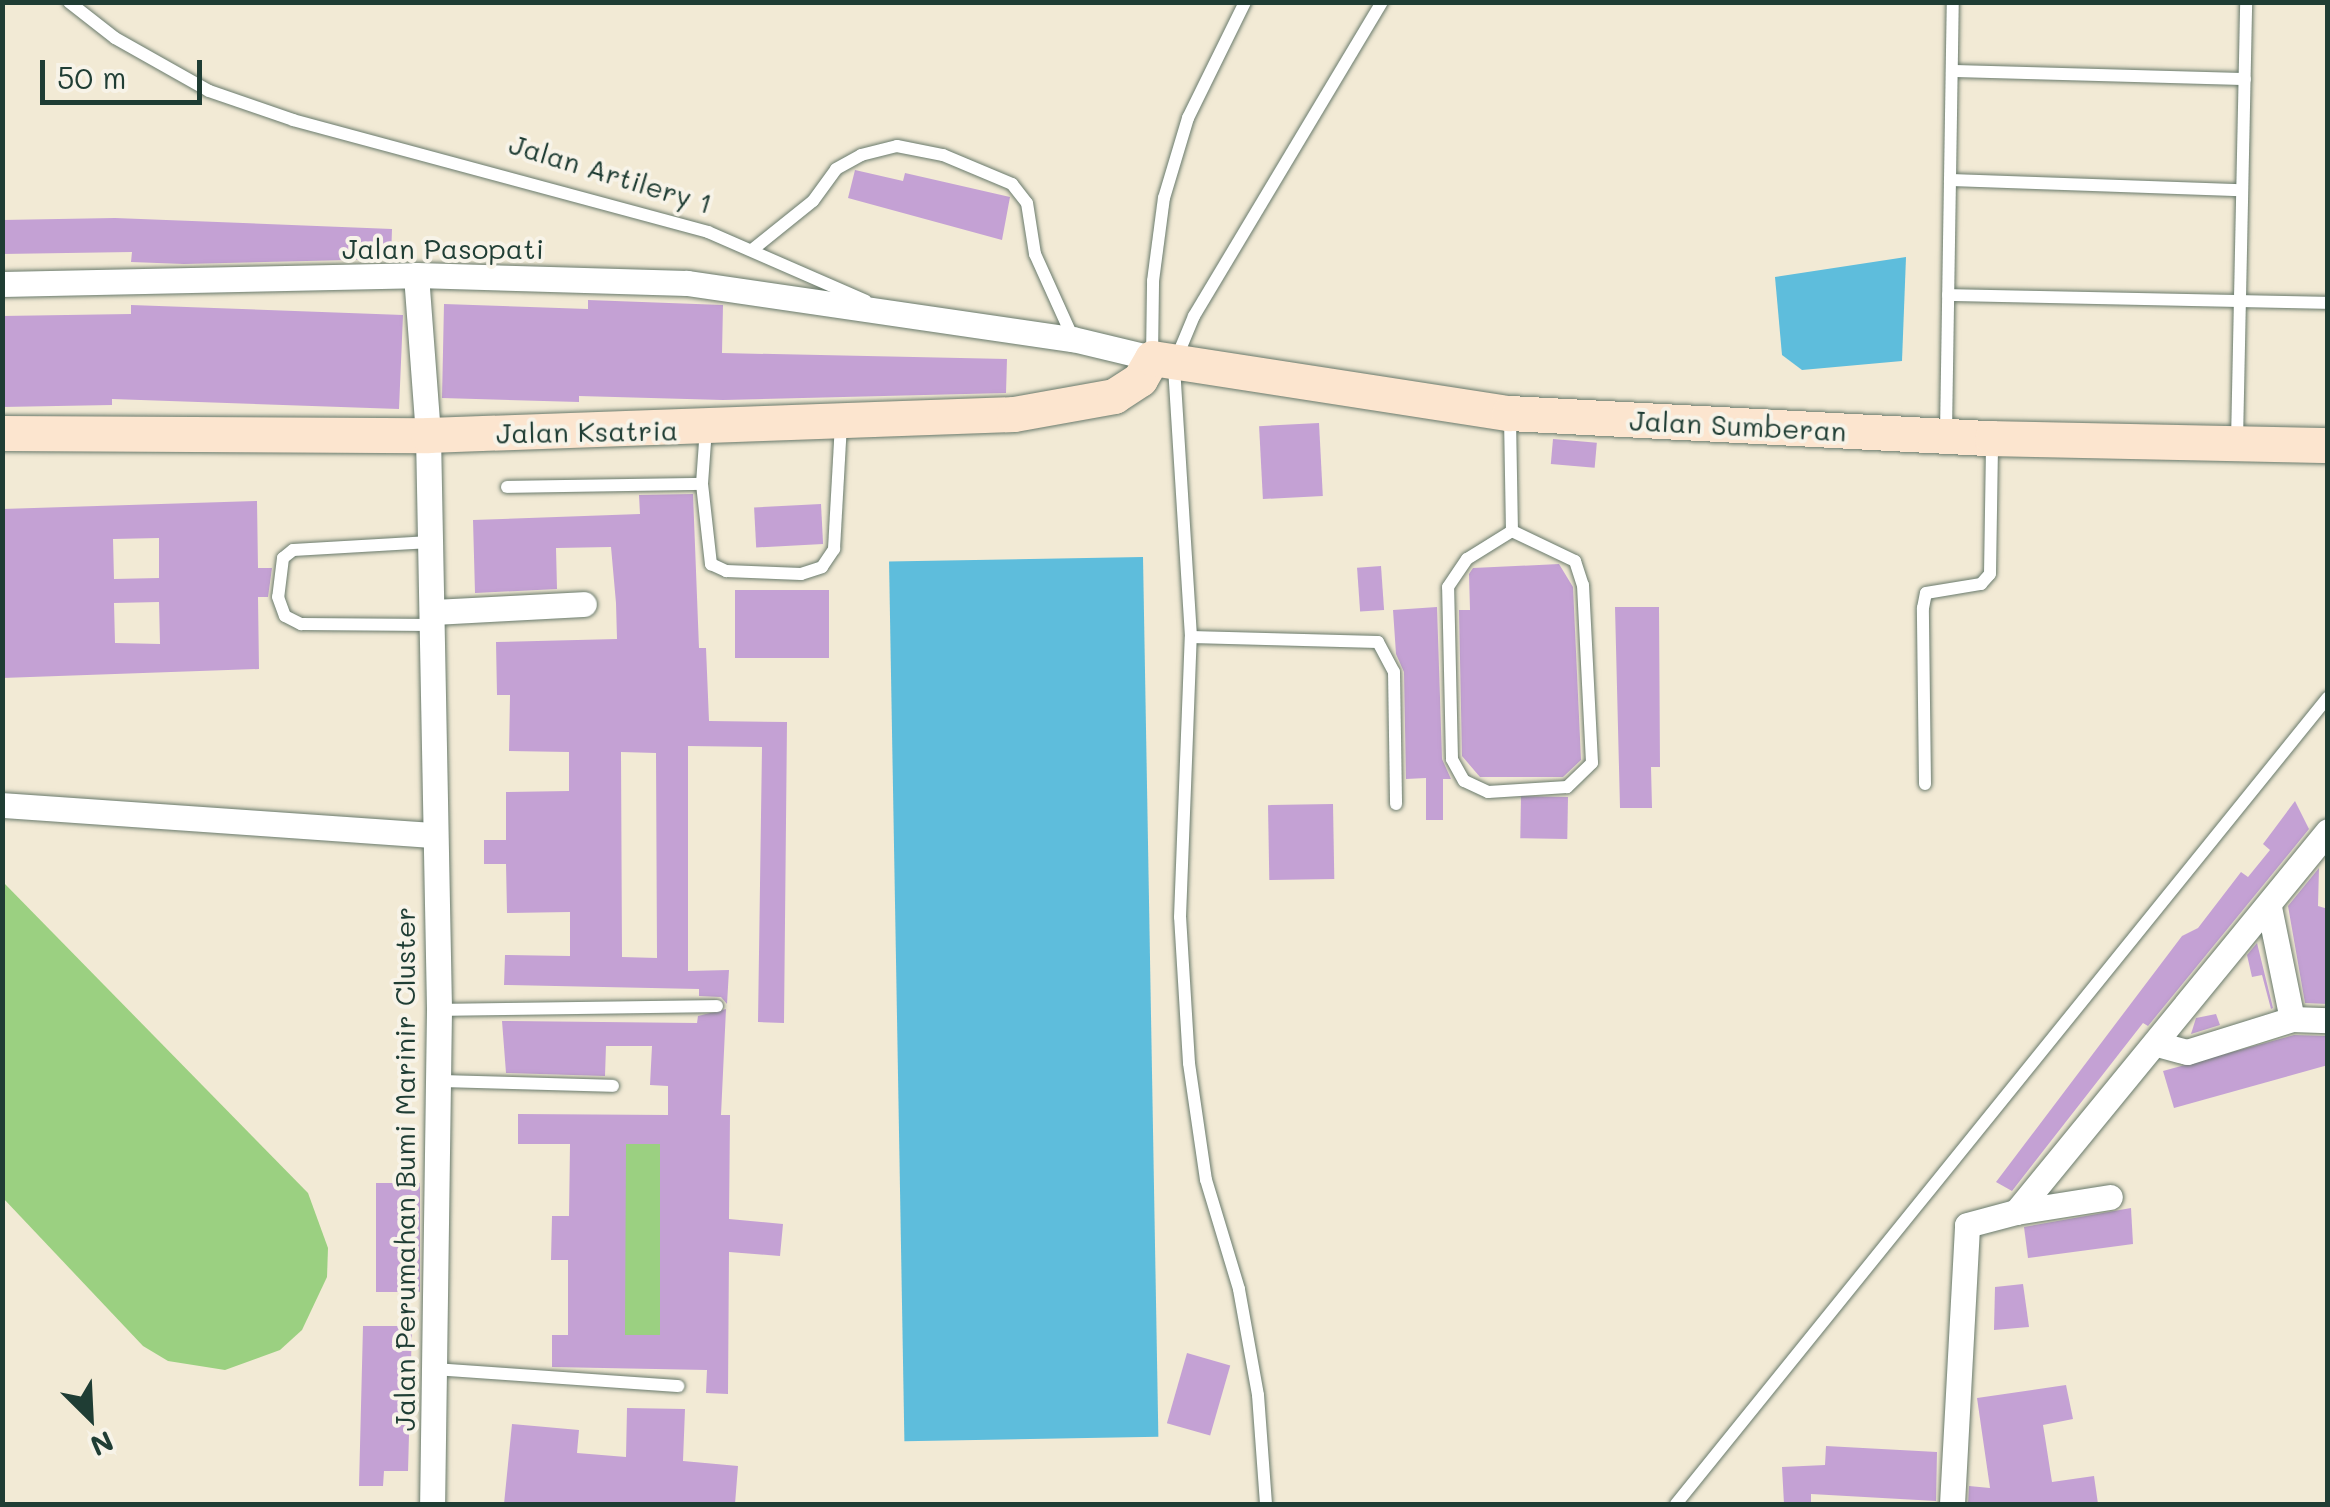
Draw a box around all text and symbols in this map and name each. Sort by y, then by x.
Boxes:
scale bar [45,40,208,102]
text: 50 m [57,57,127,97]
street label: Jalan Artilery 1 [505,126,717,220]
street label: Jalan Pasopati [342,231,544,265]
street label: Jalan Sumberan [1629,403,1847,447]
street label: Jalan Ksatria [496,413,678,449]
street label: Jalan Perumahan Bumi Marinir Cluster [387,907,421,1431]
north arrow [40,1367,140,1467]
text: N [85,1424,119,1465]

